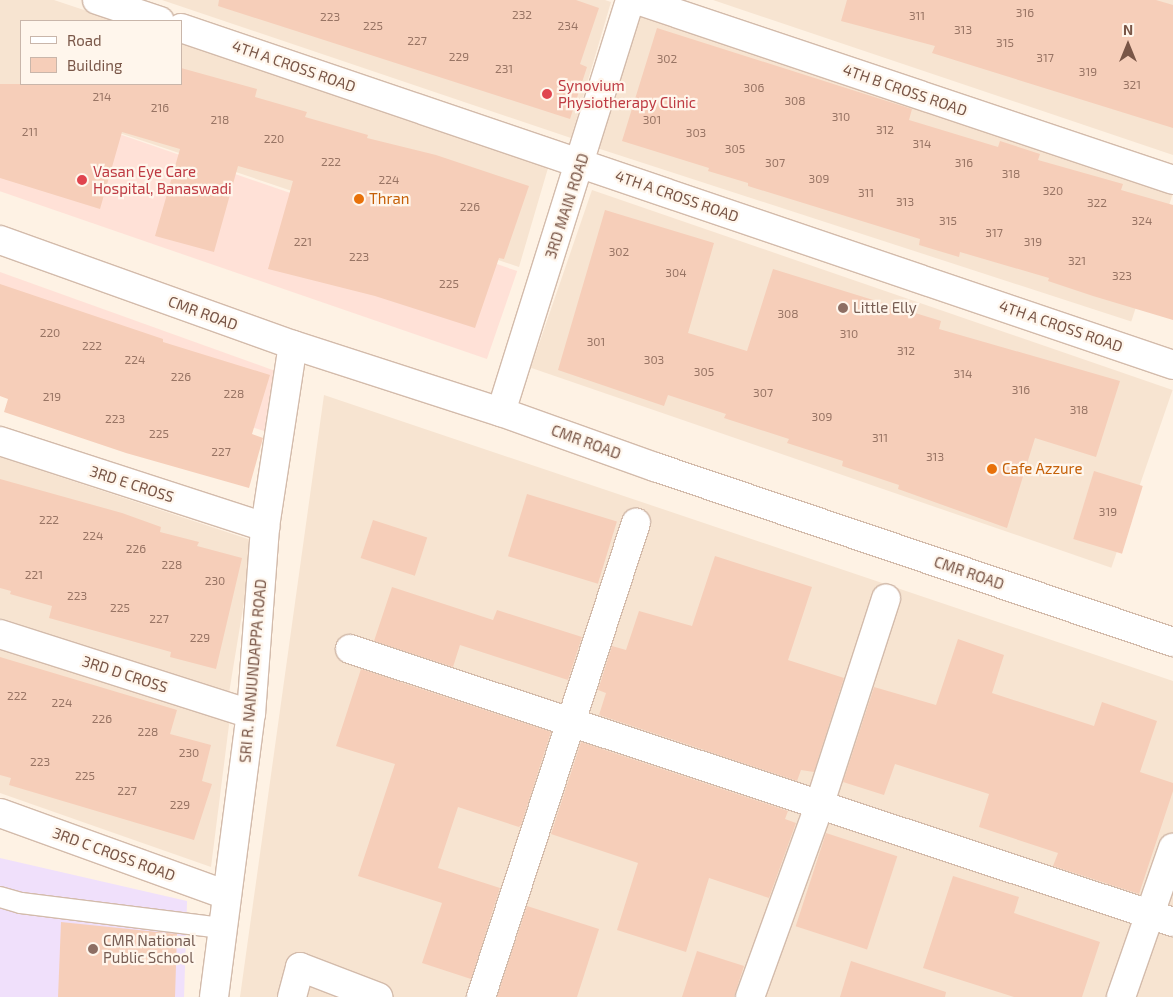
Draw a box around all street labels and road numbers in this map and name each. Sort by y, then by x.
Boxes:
street label: 4TH A CROSS ROAD [229,36,359,96]
street label: 4TH B CROSS ROAD [840,60,970,120]
street label: 3RD MAIN ROAD [541,151,593,261]
street label: 4TH A CROSS ROAD [612,166,742,226]
street label: CMR ROAD [166,292,240,334]
street label: 4TH A CROSS ROAD [996,296,1126,356]
street label: CMR ROAD [549,421,623,463]
street label: 3RD E CROSS [88,462,176,506]
street label: CMR ROAD [932,553,1006,593]
street label: SRI R. NANJUNDAPPA ROAD [236,578,270,764]
street label: 3RD D CROSS [80,652,170,696]
street label: 3RD C CROSS ROAD [50,823,178,885]

